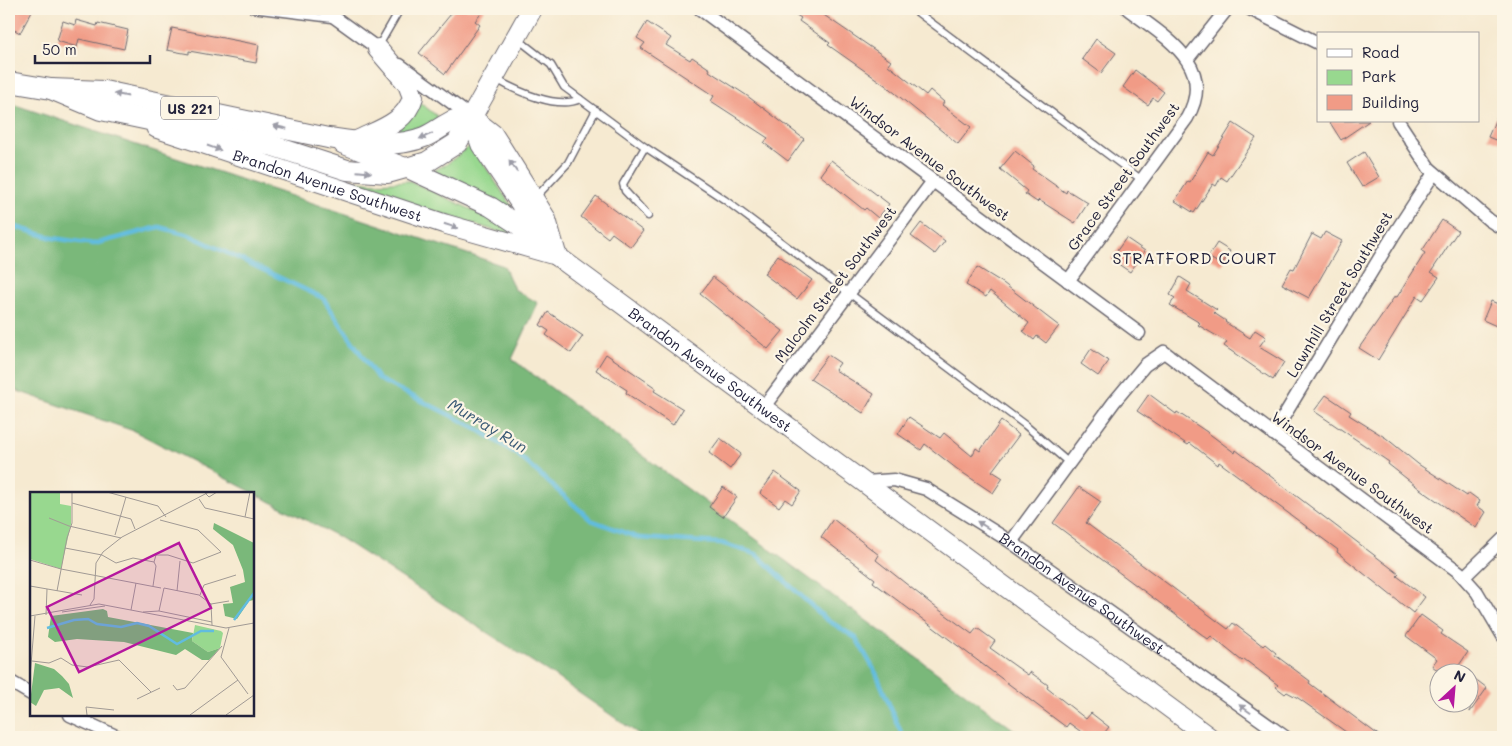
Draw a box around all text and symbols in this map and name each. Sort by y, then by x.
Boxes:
scale bar [35,32,150,64]
legend [1317,32,1480,122]
text: 50 m [42,39,77,59]
text: Road [1362,42,1399,62]
text: Park [1362,66,1396,86]
one-way arrow [112,90,128,98]
street label: Windsor Avenue Southwest [846,91,1014,225]
text: Building [1362,92,1419,112]
road number: US 221 [161,96,219,120]
street label: Grace Street Southwest [1062,98,1184,254]
one-way arrow [273,123,288,131]
one-way arrow [419,132,433,140]
street label: Brandon Avenue Southwest [231,144,425,226]
one-way arrow [206,145,221,152]
one-way arrow [509,159,518,172]
one-way arrow [357,168,373,176]
street label: Malcolm Street Southwest [769,202,901,366]
street label: Lawnhill Street Southwest [1281,207,1397,381]
one-way arrow [444,222,459,230]
district label: STRATFORD COURT [1112,247,1278,268]
street label: Brandon Avenue Southwest [625,302,796,436]
water label: Murray Run [444,393,532,457]
street label: Windsor Avenue Southwest [1268,406,1438,538]
inset map [30,492,254,716]
one-way arrow [977,521,990,530]
street label: Brandon Avenue Southwest [996,527,1169,658]
north arrow [1430,664,1480,714]
text: N [1451,665,1469,687]
one-way arrow [1238,704,1252,714]

